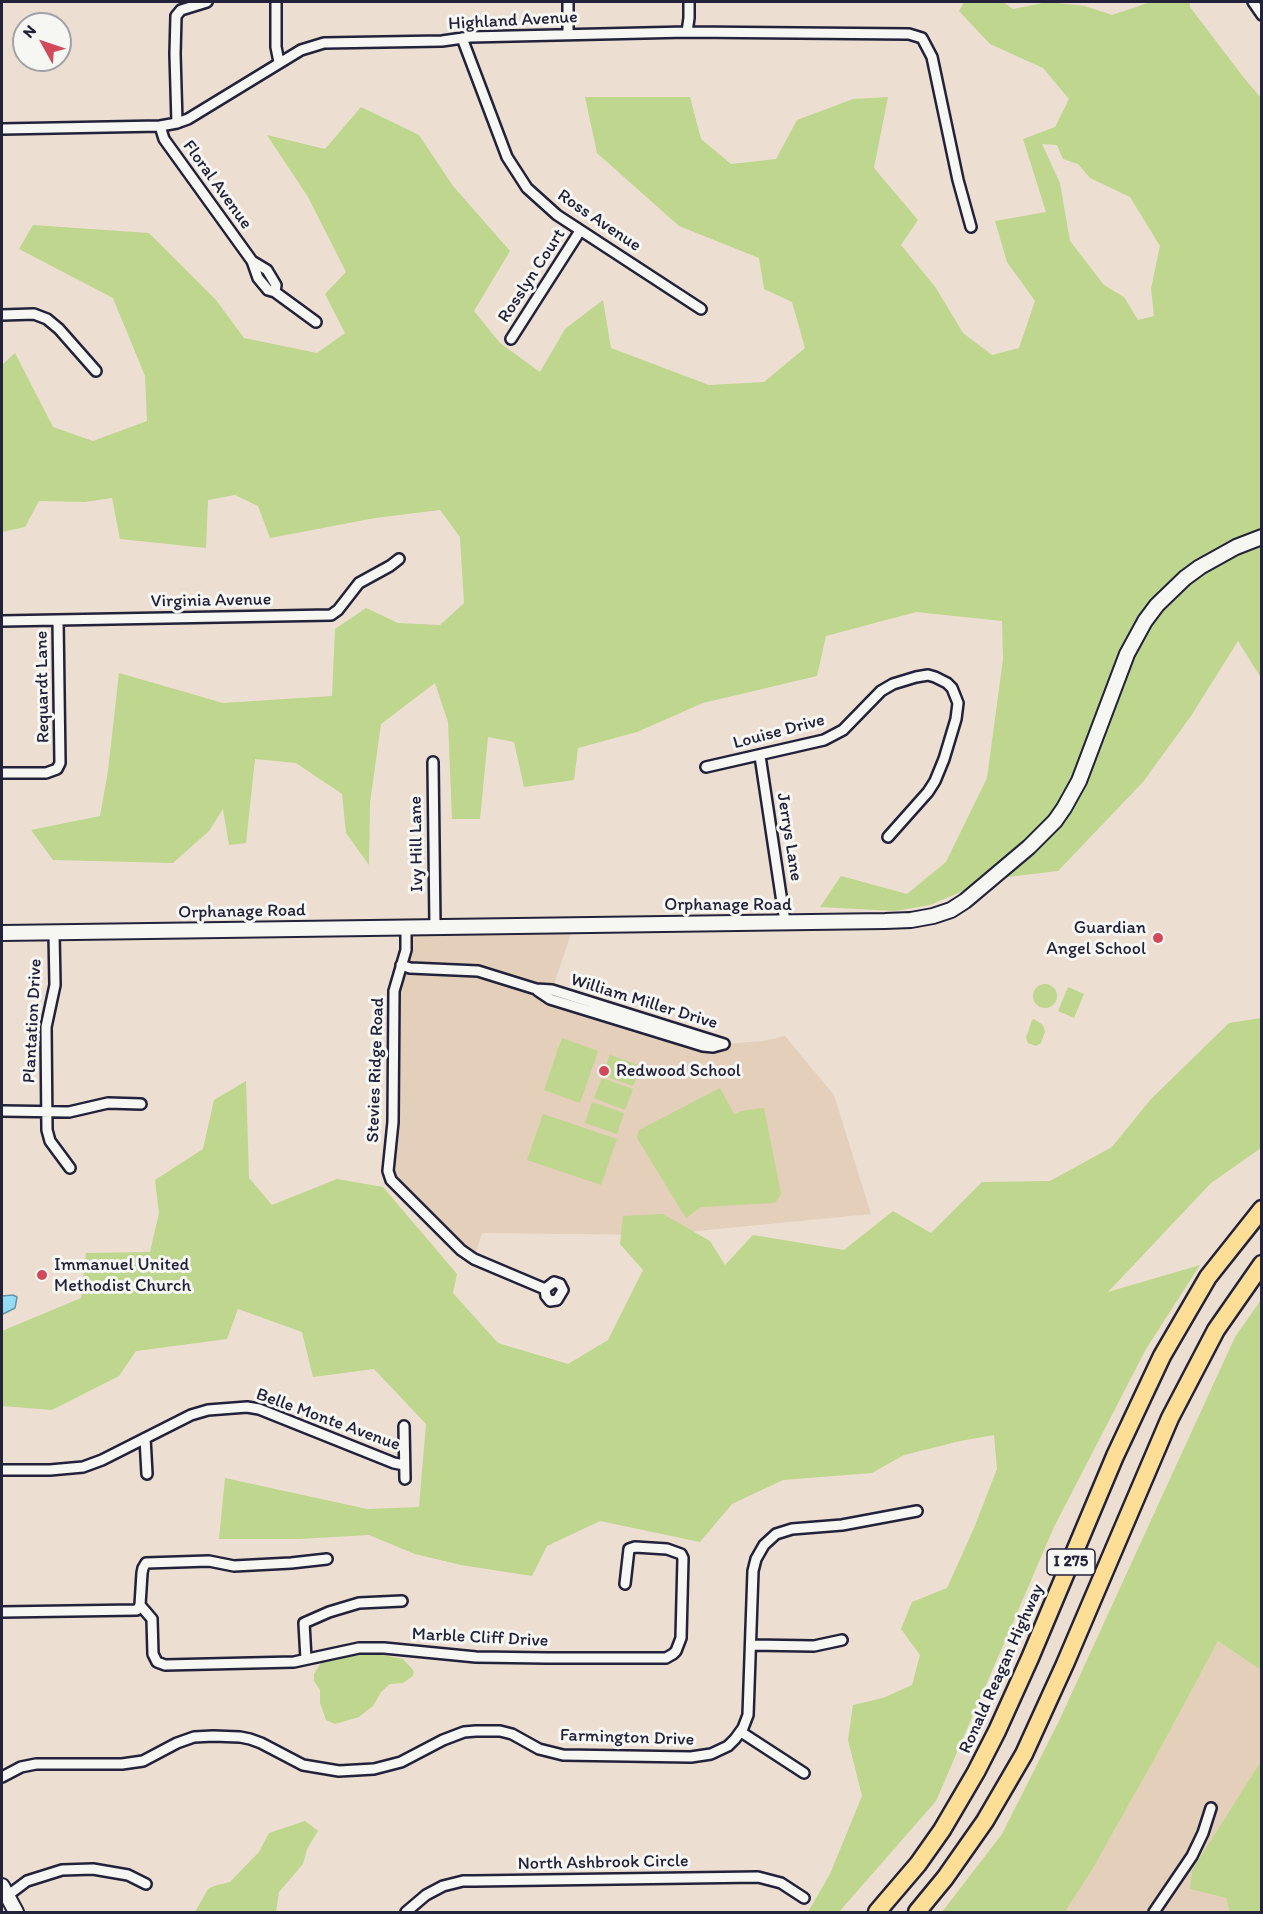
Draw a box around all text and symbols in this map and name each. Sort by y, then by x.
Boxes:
street label: Highland Avenue [448,7,578,35]
north arrow [12,12,72,72]
text: N [19,21,40,42]
street label: Floral Avenue [178,136,256,234]
street label: Ross Avenue [553,185,645,257]
street label: Rosslyn Court [494,225,570,327]
street label: Virginia Avenue [151,589,271,613]
street label: Requardt Lane [31,631,55,743]
street label: Louise Drive [731,709,827,755]
street label: Jerrys Lane [771,791,807,883]
street label: Ivy Hill Lane [405,796,429,892]
street label: Orphanage Road [664,894,792,916]
street label: Orphanage Road [178,900,306,924]
place label: Guardian Angel School [1046,917,1146,960]
marker: Guardian Angel School [1151,931,1165,945]
street label: Plantation Drive [19,958,47,1084]
street label: William Miller Drive [568,969,720,1035]
street label: Stevies Ridge Road [363,997,389,1143]
place label: Redwood School [616,1060,741,1082]
marker: Redwood School [597,1064,611,1078]
place label: Immanuel United Methodist Church [54,1254,191,1296]
marker: Immanuel United Methodist Church [35,1268,49,1282]
street label: Belle Monte Avenue [253,1384,403,1456]
road number: I 275 [1047,1549,1095,1575]
street label: Ronald Reagan Highway [955,1581,1049,1757]
street label: Marble Cliff Drive [411,1624,549,1652]
street label: Farmington Drive [559,1725,695,1751]
street label: North Ashbrook Circle [517,1851,689,1875]

